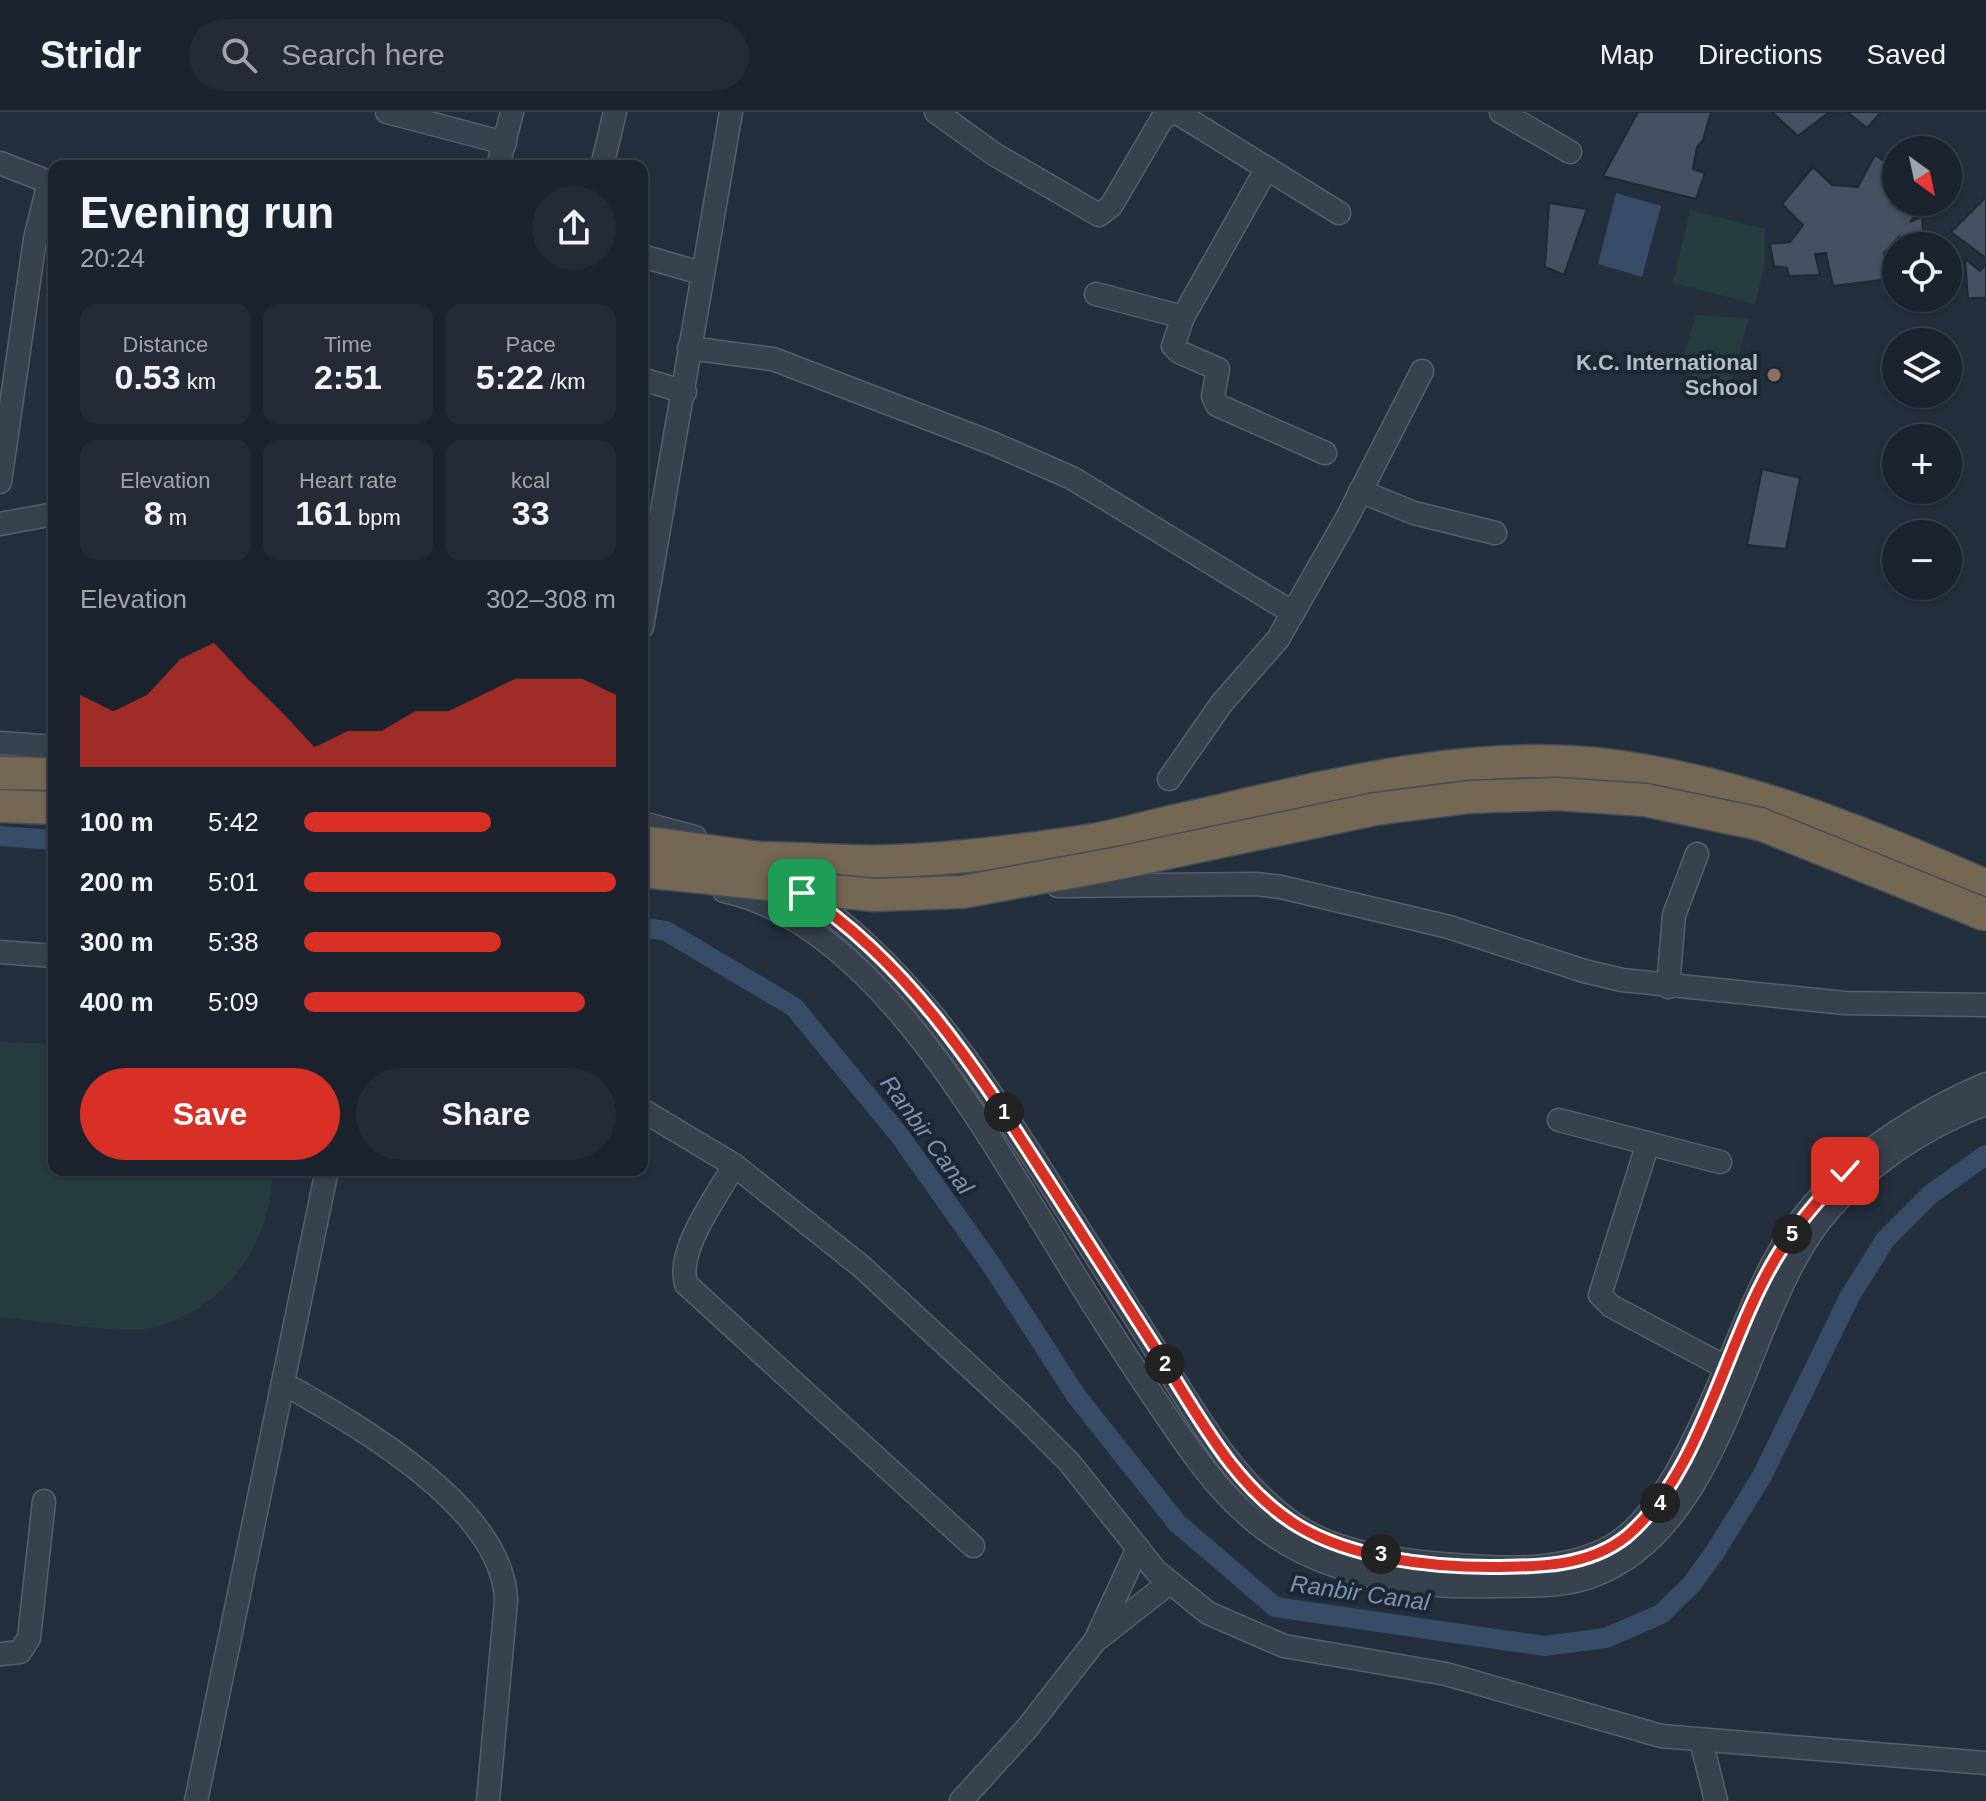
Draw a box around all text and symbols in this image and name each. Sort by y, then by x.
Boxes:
search box [189,19,749,91]
icon: search [217,33,261,77]
text: Stridr [40,34,141,76]
text: Search here [281,38,445,71]
text: Map [1600,39,1654,70]
text: Directions [1698,39,1823,70]
text: Saved [1867,39,1946,70]
north arrow [1882,136,1962,216]
map controls [1882,136,1962,600]
button: share [532,186,616,270]
text: Evening run [80,188,334,237]
button: locate [1882,232,1962,312]
text: 20:24 [80,243,145,273]
button: layers [1882,328,1962,408]
text: Distance [123,332,208,357]
text: Time [324,332,372,357]
text: Pace [506,332,556,357]
place label: K.C. International School [1576,350,1758,400]
text: 0.53 [115,358,181,396]
text: 2:51 [314,358,382,396]
text: 5:22 [476,358,544,396]
marker: K.C. International School [1765,366,1783,384]
text: km [181,369,216,394]
text: /km [544,369,585,394]
button: + [1882,424,1962,504]
text: Elevation [120,468,211,493]
text: Heart rate [299,468,397,493]
text: kcal [511,468,550,493]
text: 8 [144,494,163,532]
text: 161 [295,494,352,532]
text: 33 [512,494,550,532]
text: m [163,505,187,530]
text: bpm [352,505,401,530]
button: − [1882,520,1962,600]
text: Elevation [80,584,187,614]
text: 302–308 m [486,584,616,614]
text: 100 m [80,807,154,837]
text: 5:42 [208,807,259,837]
pin [768,859,836,927]
text: 200 m [80,867,154,897]
text: 5:01 [208,867,259,897]
icon: arrive [780,871,824,915]
text: 300 m [80,927,154,957]
text: 5:38 [208,927,259,957]
text: 400 m [80,987,154,1017]
text: 5:09 [208,987,259,1017]
button: Save [80,1068,340,1160]
button: Share [356,1068,616,1160]
water label: Ranbir Canal [875,1070,980,1200]
pin: 1 [984,1092,1024,1132]
text: 1 [998,1099,1010,1124]
pin [1811,1137,1879,1205]
icon: check [1823,1149,1867,1193]
pin: 5 [1772,1214,1812,1254]
text: 5 [1786,1221,1798,1246]
pin: 2 [1145,1344,1185,1384]
text: 2 [1159,1351,1171,1376]
pin: 4 [1640,1483,1680,1523]
text: 4 [1654,1490,1666,1515]
pin: 3 [1361,1534,1401,1574]
text: 3 [1375,1541,1387,1566]
water label: Ranbir Canal [1289,1569,1432,1616]

